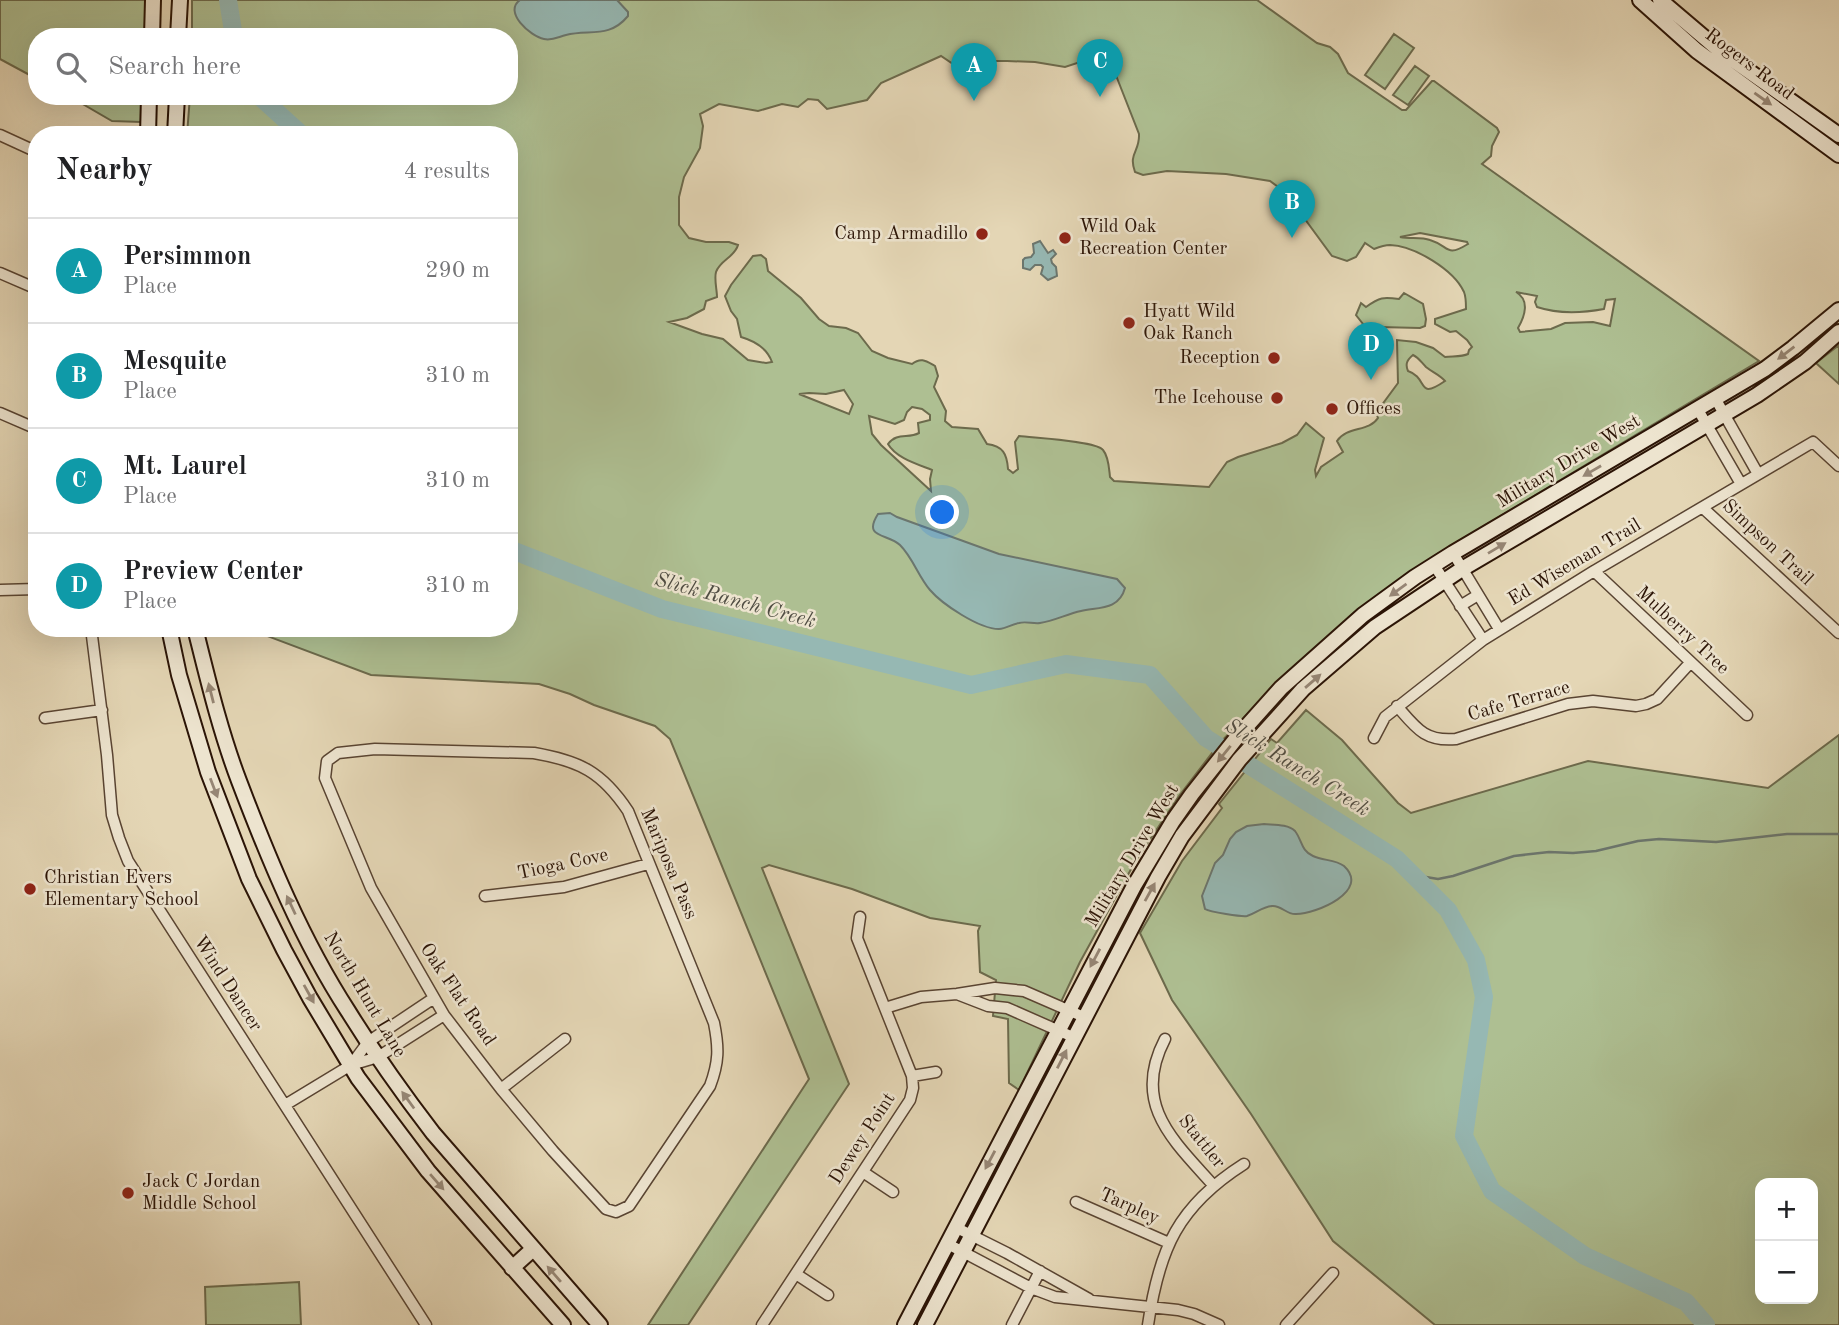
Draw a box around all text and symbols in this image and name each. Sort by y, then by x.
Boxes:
street label: Rogers Road [1701,26,1797,104]
search box [28,28,518,105]
pin: C [1077,39,1123,97]
pin: A [951,43,997,101]
icon: search [52,48,90,86]
text: Search here [108,54,241,80]
one-way arrow [1754,92,1772,106]
text: Nearby [56,156,153,186]
text: 4 results [404,160,490,183]
pin: B [1269,180,1315,238]
place label: Wild Oak Recreation Center [1079,218,1227,259]
place label: Camp Armadillo [834,225,968,244]
marker: Camp Armadillo [974,226,990,242]
marker: Wild Oak Recreation Center [1057,230,1073,246]
text: Persimmon [123,244,252,270]
text: A [70,259,88,282]
text: 290 m [425,259,490,282]
text: Place [123,275,177,298]
place label: Hyatt Wild Oak Ranch [1143,303,1235,344]
marker: Hyatt Wild Oak Ranch [1121,315,1137,331]
pin: D [1348,322,1394,380]
one-way arrow [1777,346,1795,360]
text: Mesquite [123,349,227,375]
place label: Reception [1179,349,1260,368]
marker: Reception [1266,350,1282,366]
text: B [71,364,87,387]
text: 310 m [425,364,490,387]
text: Place [123,380,177,403]
place label: The Icehouse [1154,389,1263,408]
marker: The Icehouse [1269,390,1285,406]
place label: Offices [1346,400,1401,419]
marker: Offices [1324,401,1340,417]
street label: Military Drive West [1494,412,1644,512]
text: Mt. Laurel [123,454,247,480]
one-way arrow [1582,465,1601,477]
text: C [71,469,87,492]
text: 310 m [425,469,490,492]
text: Place [123,485,177,508]
your location [925,495,959,529]
street label: Simpson Trail [1718,496,1816,590]
street label: Ed Wiseman Trail [1505,516,1645,610]
one-way arrow [1487,541,1506,554]
text: Preview Center [123,559,303,585]
water label: Slick Ranch Creek [652,569,818,633]
text: D [70,574,88,597]
text: 310 m [425,574,490,597]
one-way arrow [1389,582,1407,596]
street label: Mulberry Tree [1632,583,1732,679]
text: Place [123,590,177,613]
one-way arrow [1304,673,1322,689]
street label: Cafe Terrace [1466,678,1572,726]
one-way arrow [205,681,216,703]
water label: Slick Ranch Creek [1221,715,1373,821]
one-way arrow [1216,745,1231,763]
one-way arrow [209,778,220,799]
street label: Military Drive West [1083,781,1183,931]
street label: Mariposa Pass [636,806,700,922]
street label: Tioga Cove [516,846,610,884]
place label: Christian Evers Elementary School [44,869,199,910]
marker: Christian Evers Elementary School [22,881,38,897]
one-way arrow [1144,882,1156,901]
one-way arrow [286,895,297,915]
street label: North Hunt Lane [319,929,409,1061]
street label: Wind Dancer [189,933,265,1035]
street label: Oak Flat Road [416,940,498,1050]
one-way arrow [1089,948,1101,968]
one-way arrow [303,985,315,1004]
one-way arrow [1055,1049,1067,1069]
street label: Dewey Point [826,1090,900,1188]
one-way arrow [401,1091,415,1109]
street label: Stattler [1174,1112,1228,1173]
one-way arrow [984,1150,996,1170]
place label: Jack C Jordan Middle School [142,1173,260,1214]
one-way arrow [429,1173,445,1191]
map controls [1755,1178,1818,1304]
button: + [1755,1178,1818,1241]
marker: Jack C Jordan Middle School [120,1185,136,1201]
street label: Tarpley [1096,1185,1162,1229]
button: − [1755,1241,1818,1304]
one-way arrow [547,1266,563,1283]

